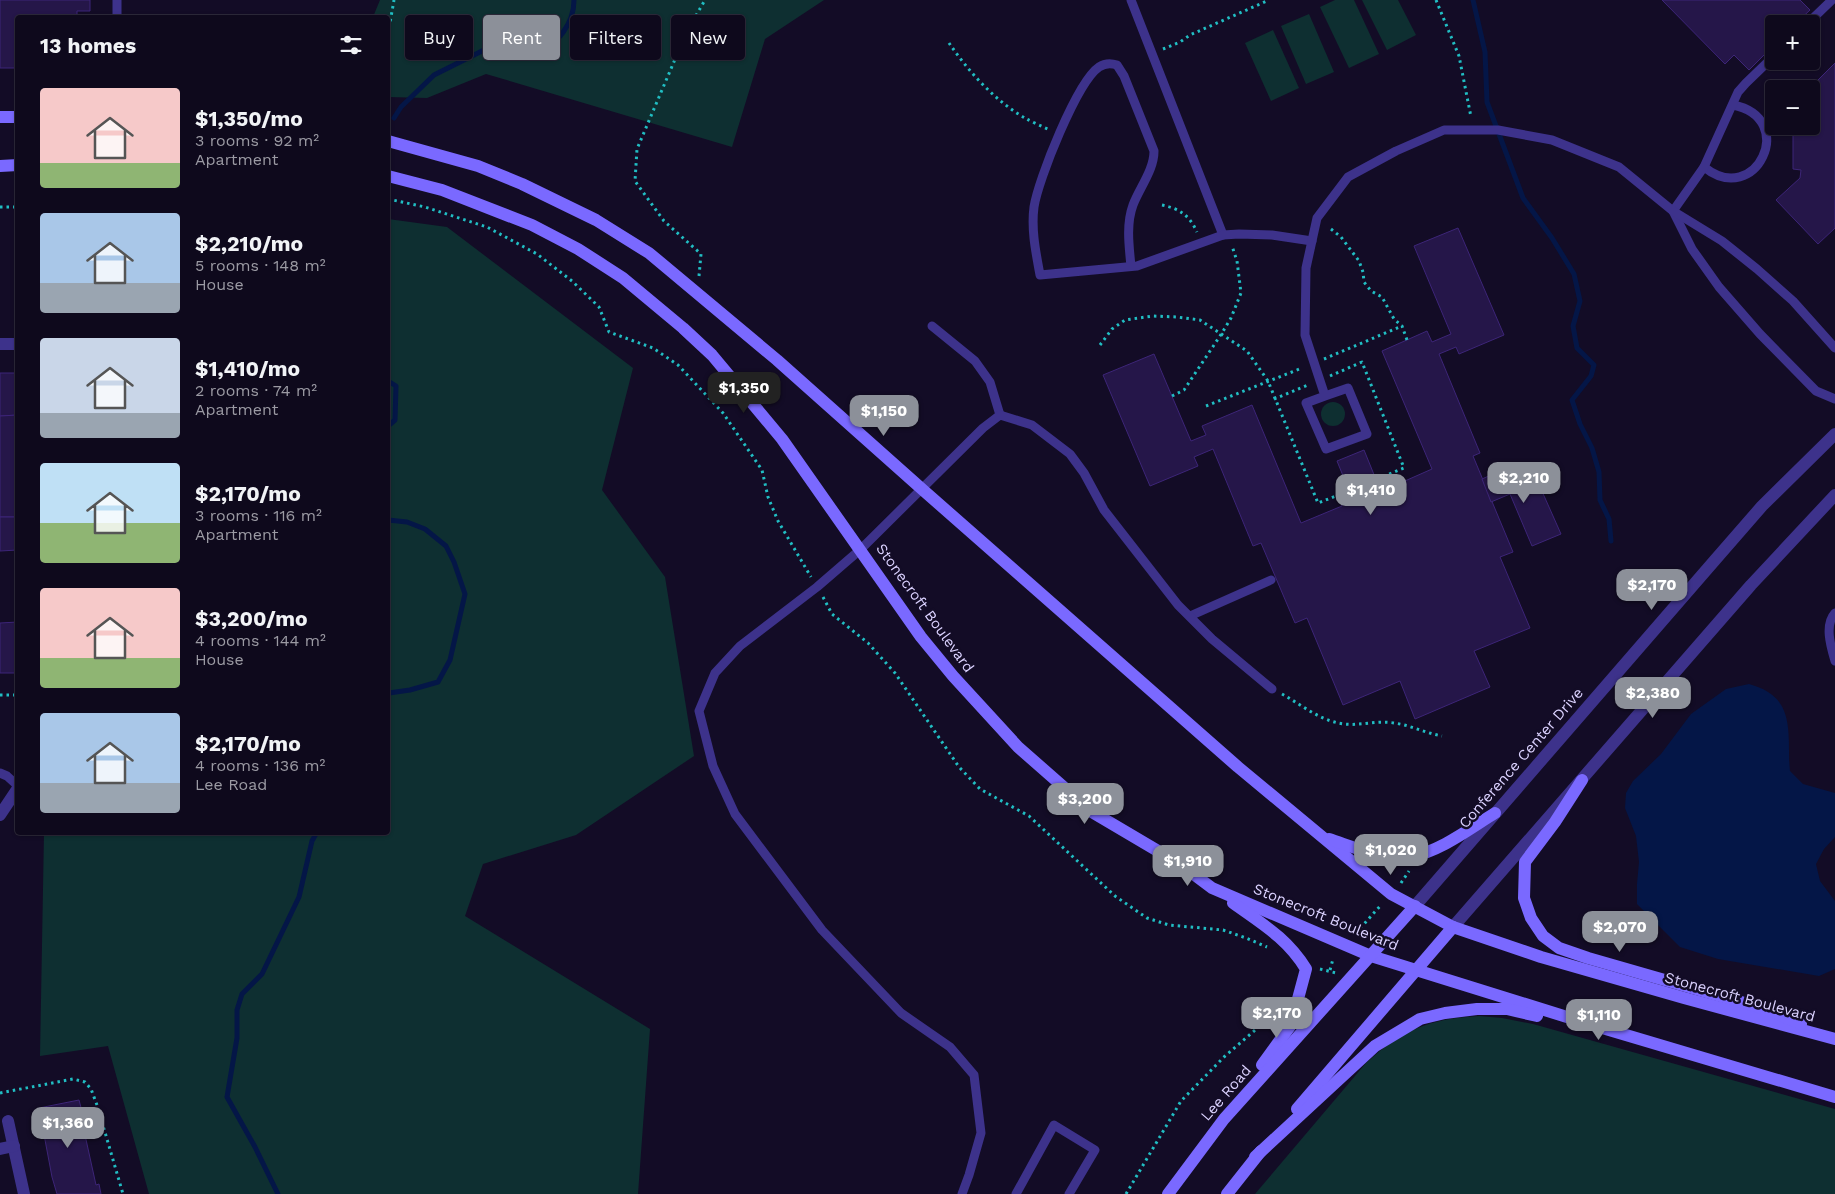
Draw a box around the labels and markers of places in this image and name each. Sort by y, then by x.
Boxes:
pin: $1,350 [703,372,785,414]
pin: $1,150 [843,394,925,437]
pin: $2,210 [1483,462,1565,504]
pin: $1,410 [1330,474,1412,516]
pin: $2,170 [1611,568,1693,611]
pin: $2,380 [1612,676,1694,719]
pin: $3,200 [1044,782,1126,825]
pin: $1,020 [1350,834,1432,876]
pin: $1,910 [1147,844,1229,887]
pin: $2,070 [1579,910,1661,953]
pin: $2,170 [1236,996,1318,1039]
pin: $1,110 [1558,998,1640,1041]
pin: $1,360 [27,1106,109,1149]

